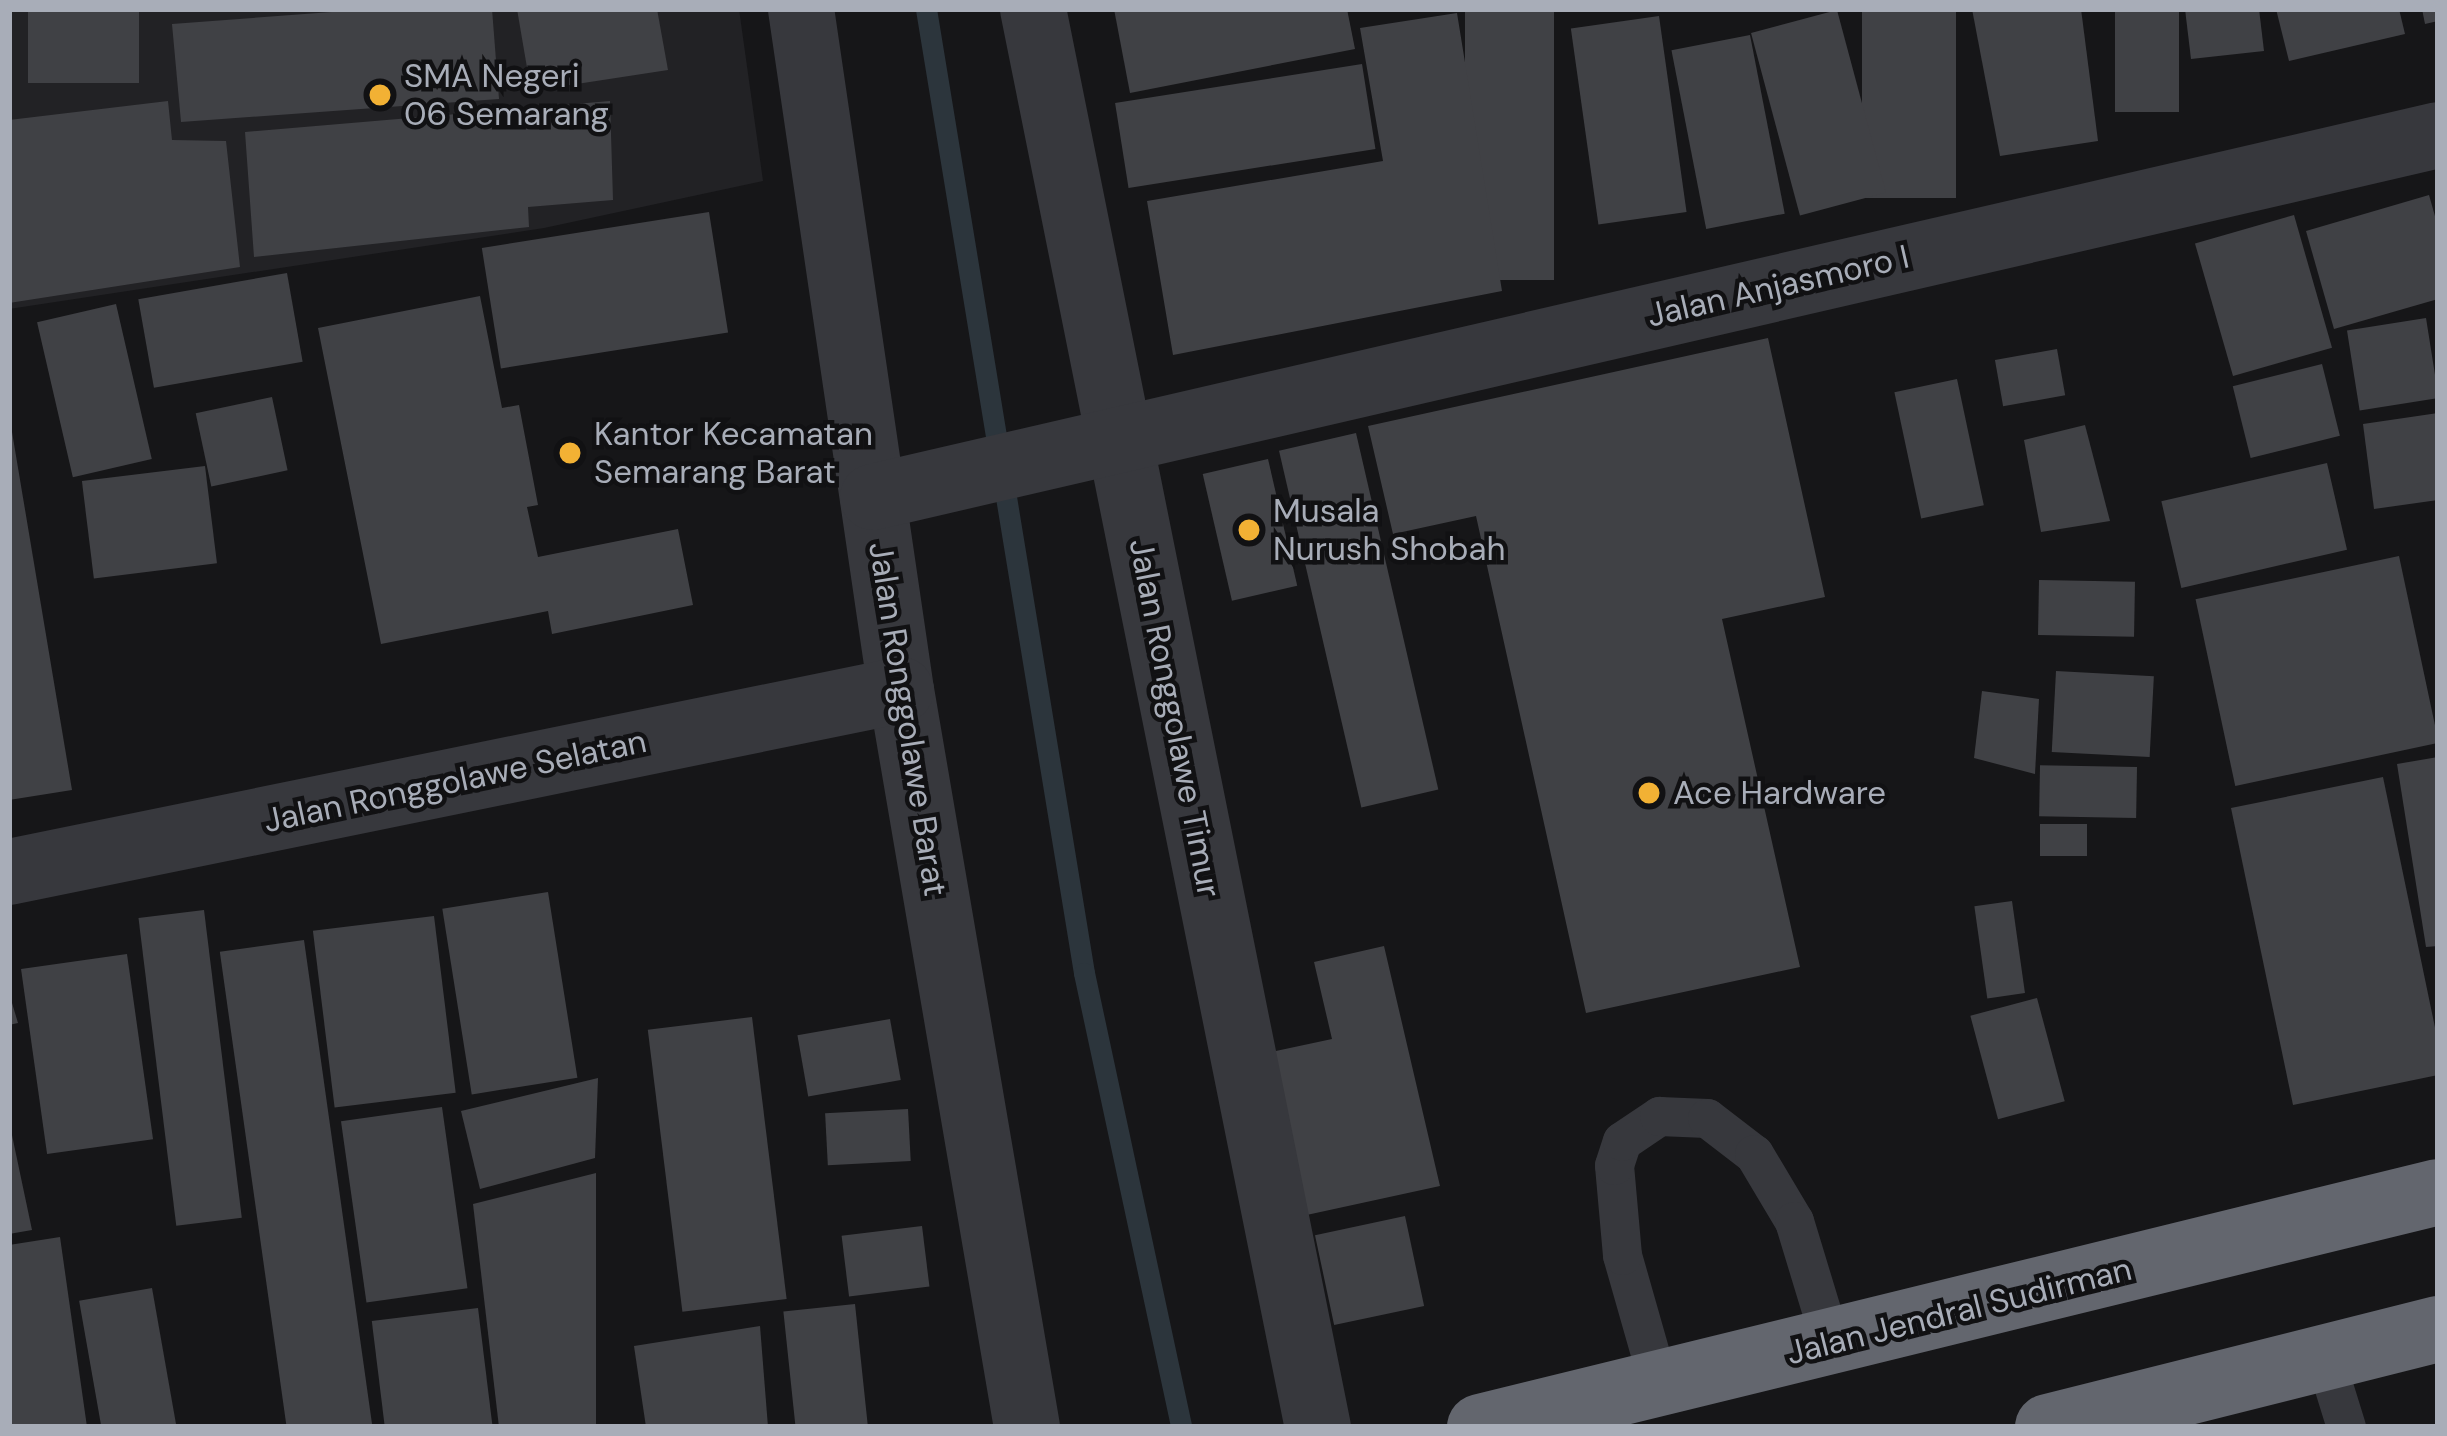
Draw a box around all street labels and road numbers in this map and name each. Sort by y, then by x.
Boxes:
street label: Jalan Anjasmoro I [1643,237,1913,335]
street label: Jalan Ronggolawe Timur [1121,535,1229,901]
street label: Jalan Ronggolawe Barat [860,539,956,899]
street label: Jalan Ronggolawe Selatan [260,721,650,841]
street label: Jalan Jendral Sudirman [1783,1249,2135,1373]

